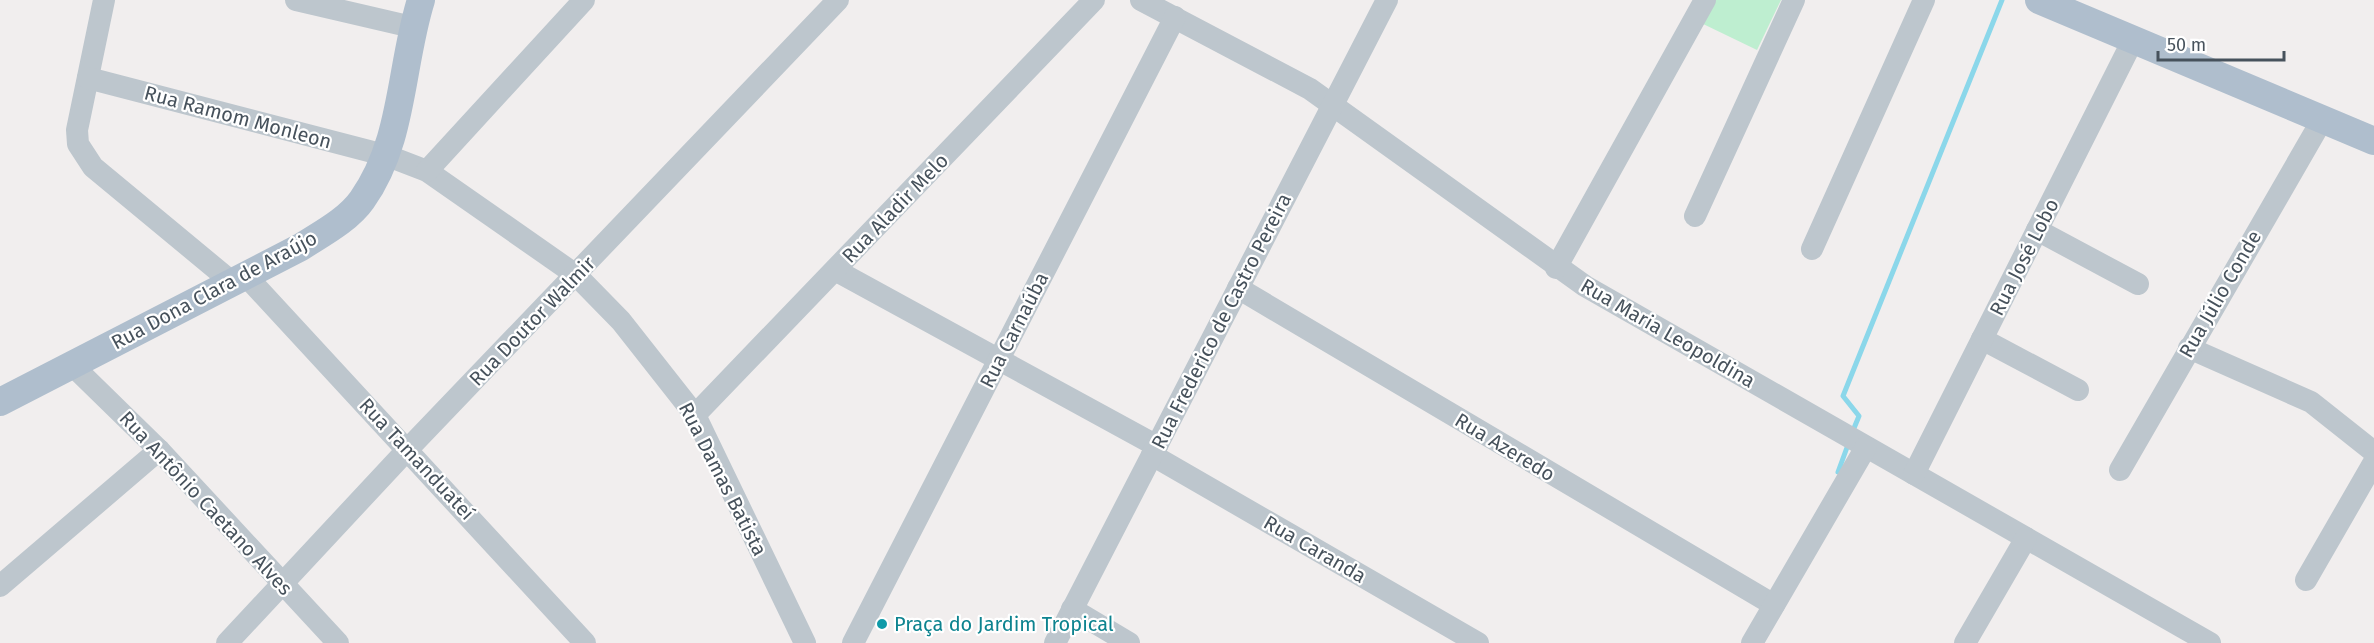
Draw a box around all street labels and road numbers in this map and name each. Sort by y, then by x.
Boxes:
street label: Rua Ramom Monleon [142,80,334,154]
street label: Rua Aladir Melo [837,148,953,268]
street label: Rua Frederico de Castro Pereira [1146,189,1296,453]
street label: Rua José Lobo [1984,195,2064,319]
street label: Rua Dona Clara de Araújo [107,225,321,355]
street label: Rua Júlio Conde [2174,226,2266,362]
street label: Rua Doutor Walmir [464,251,600,391]
street label: Rua Carnaúba [975,268,1053,392]
street label: Rua Maria Leopoldina [1576,273,1760,393]
street label: Rua Tamanduateí [354,393,480,525]
street label: Rua Damas Batista [674,398,772,560]
street label: Rua Antônio Caetano Alves [114,406,298,600]
street label: Rua Azeredo [1451,408,1559,486]
street label: Rua Caranda [1260,510,1370,588]

